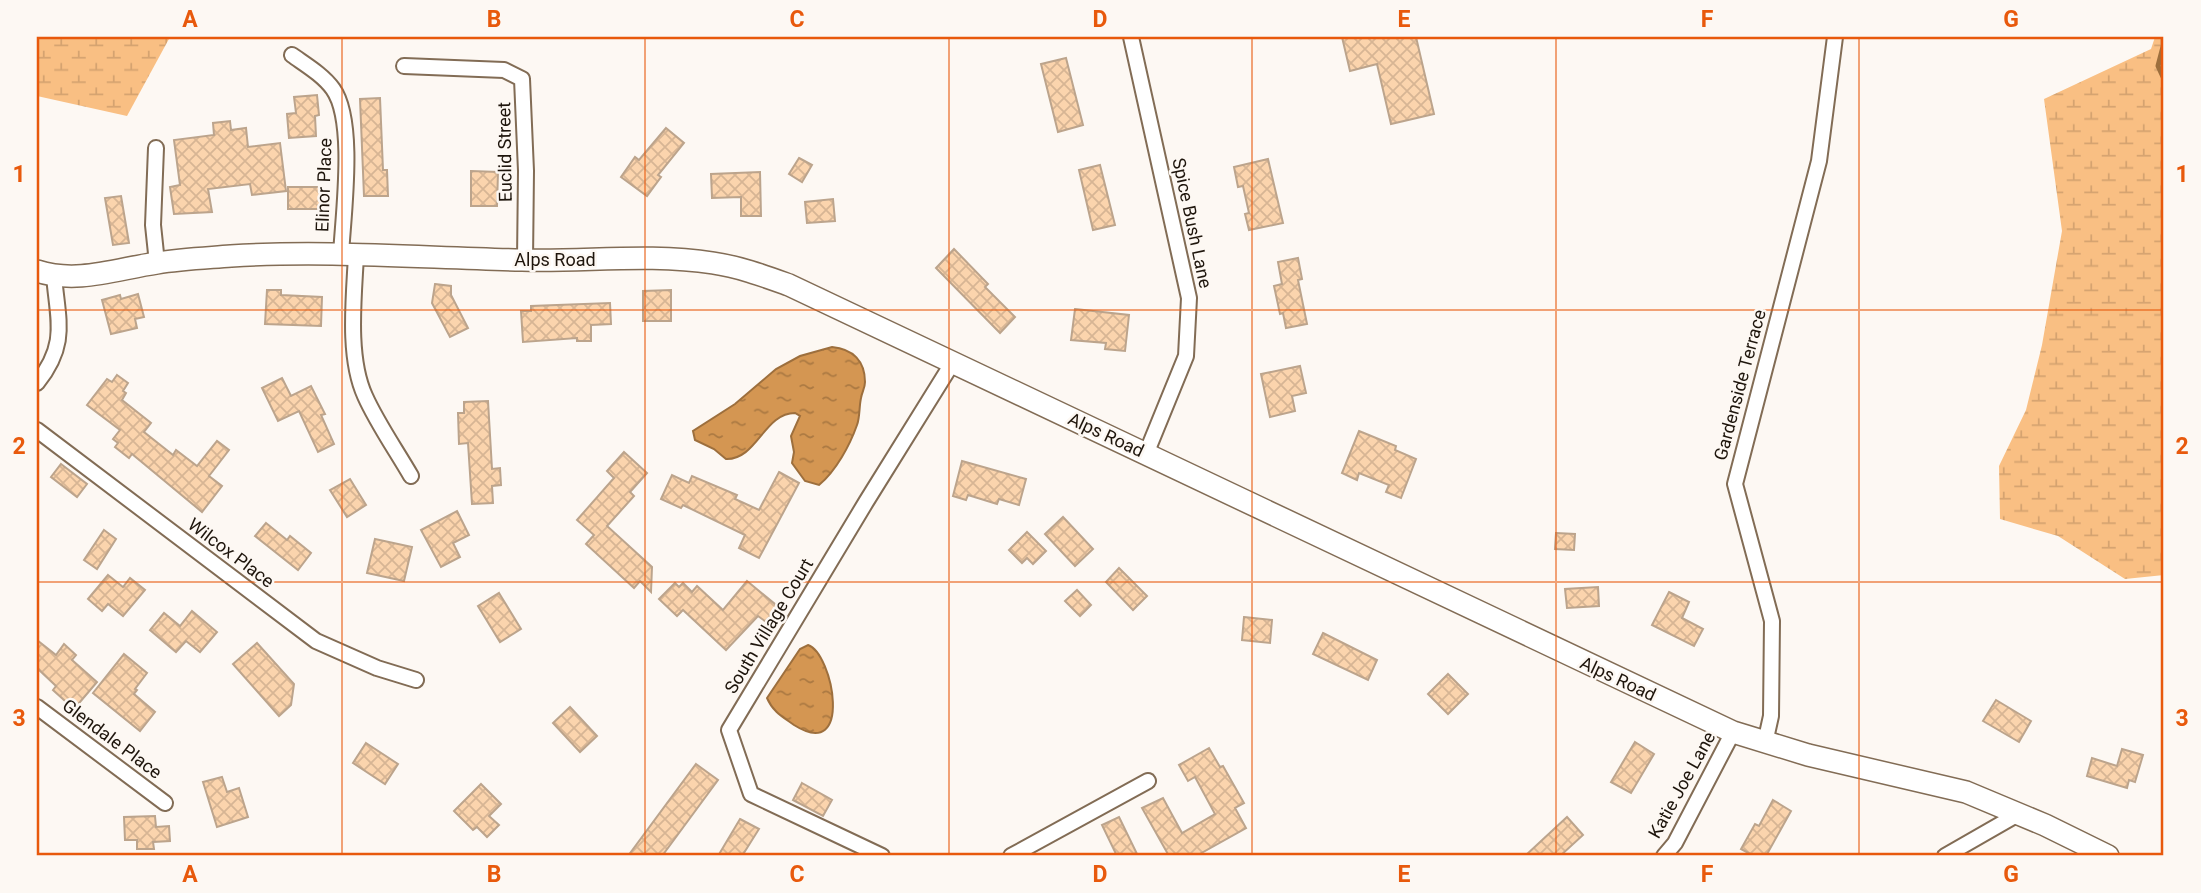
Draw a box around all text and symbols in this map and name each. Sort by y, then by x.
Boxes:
text: A [182,6,198,33]
text: B [487,6,501,33]
text: C [789,6,805,33]
text: D [1093,6,1107,33]
text: E [1398,6,1411,33]
text: F [1701,6,1714,33]
text: G [2003,6,2019,33]
street label: Euclid Street [493,102,516,202]
street label: Elinor Place [311,138,336,232]
street label: Spice Bush Lane [1168,156,1217,290]
text: 1 [12,161,26,188]
text: 1 [2175,161,2189,188]
street label: Alps Road [514,249,596,270]
street label: Gardenside Terrace [1709,307,1770,463]
street label: Alps Road [1065,408,1147,461]
text: 2 [12,433,26,460]
text: 2 [2175,433,2189,460]
street label: Wilcox Place [184,513,278,592]
street label: South Village Court [720,554,817,697]
street label: Alps Road [1577,652,1659,705]
street label: Glendale Place [58,694,166,783]
text: 3 [12,705,26,732]
text: 3 [2175,705,2189,732]
street label: Katie Joe Lane [1644,728,1719,842]
text: A [182,861,198,888]
text: B [487,861,501,888]
text: C [789,861,805,888]
text: D [1093,861,1107,888]
text: E [1398,861,1411,888]
text: F [1701,861,1714,888]
text: G [2003,861,2019,888]

